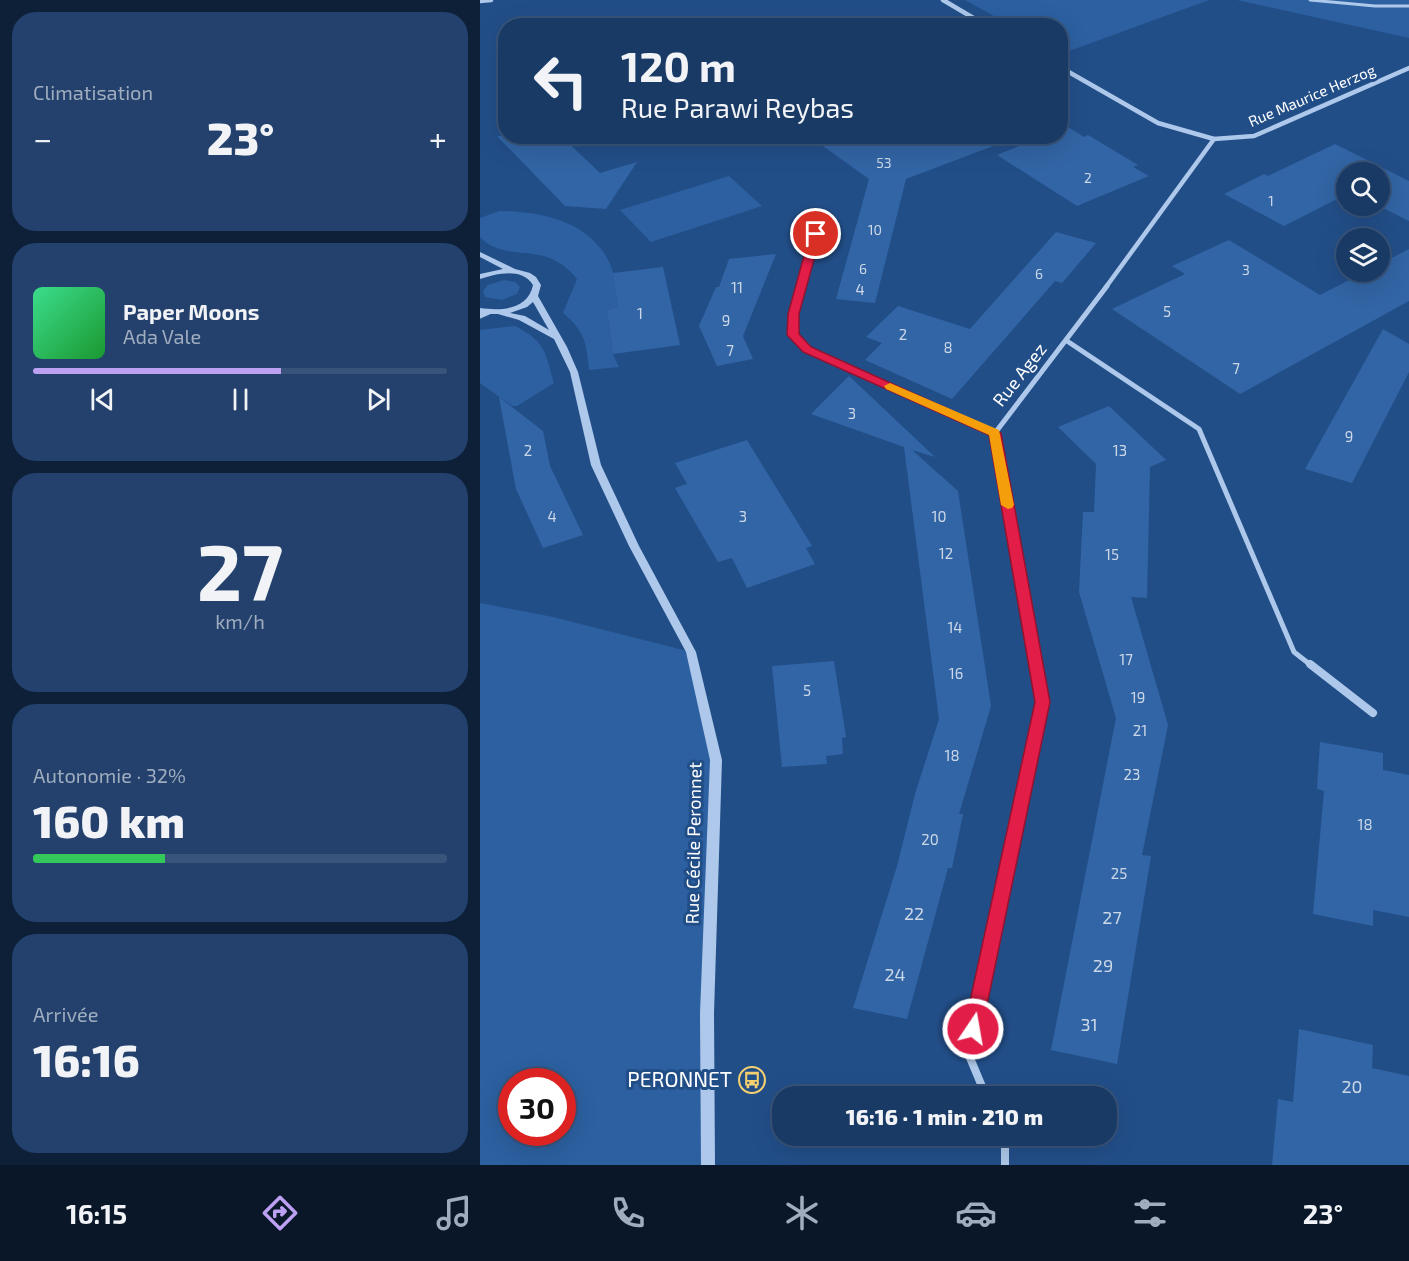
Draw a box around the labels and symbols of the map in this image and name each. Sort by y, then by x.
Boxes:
street label: Rue Maurice Herzog [1245,60,1378,130]
house number: 53 [876,154,892,171]
house number: 2 [1084,169,1092,186]
house number: 1 [1268,192,1274,209]
pin [790,208,841,259]
house number: 10 [868,221,882,238]
house number: 6 [859,260,867,277]
house number: 3 [1242,261,1250,278]
house number: 6 [1035,265,1043,282]
house number: 11 [731,278,743,296]
house number: 4 [855,280,865,298]
house number: 5 [1163,302,1171,320]
house number: 1 [637,304,643,322]
house number: 9 [722,311,730,329]
house number: 2 [899,325,907,343]
house number: 8 [943,338,953,356]
street label: Rue Agez [988,338,1051,411]
house number: 7 [726,341,734,359]
house number: 7 [1232,359,1240,377]
house number: 3 [848,404,856,422]
house number: 9 [1345,427,1353,445]
house number: 2 [524,441,532,459]
house number: 13 [1113,441,1127,459]
house number: 4 [547,507,557,525]
house number: 3 [739,507,747,525]
house number: 10 [931,507,947,525]
house number: 12 [939,544,953,562]
house number: 15 [1105,545,1119,563]
house number: 14 [947,618,963,636]
house number: 17 [1119,650,1133,668]
house number: 16 [949,664,963,682]
house number: 5 [803,681,811,699]
house number: 19 [1131,688,1145,706]
house number: 21 [1133,721,1147,739]
house number: 18 [944,746,960,764]
street label: Rue Cécile Peronnet [681,762,705,924]
house number: 23 [1124,765,1140,783]
house number: 18 [1357,815,1373,833]
house number: 20 [921,830,939,848]
house number: 25 [1111,864,1127,882]
house number: 22 [904,902,924,924]
house number: 27 [1102,906,1122,928]
house number: 29 [1093,954,1113,976]
house number: 24 [884,963,906,985]
position arrow [941,997,1005,1061]
house number: 31 [1080,1013,1098,1035]
bus stop icon: PERONNET [737,1065,767,1095]
place label: PERONNET [627,1066,732,1091]
speed limit sign: 30 [498,1068,576,1146]
house number: 20 [1342,1075,1362,1097]

